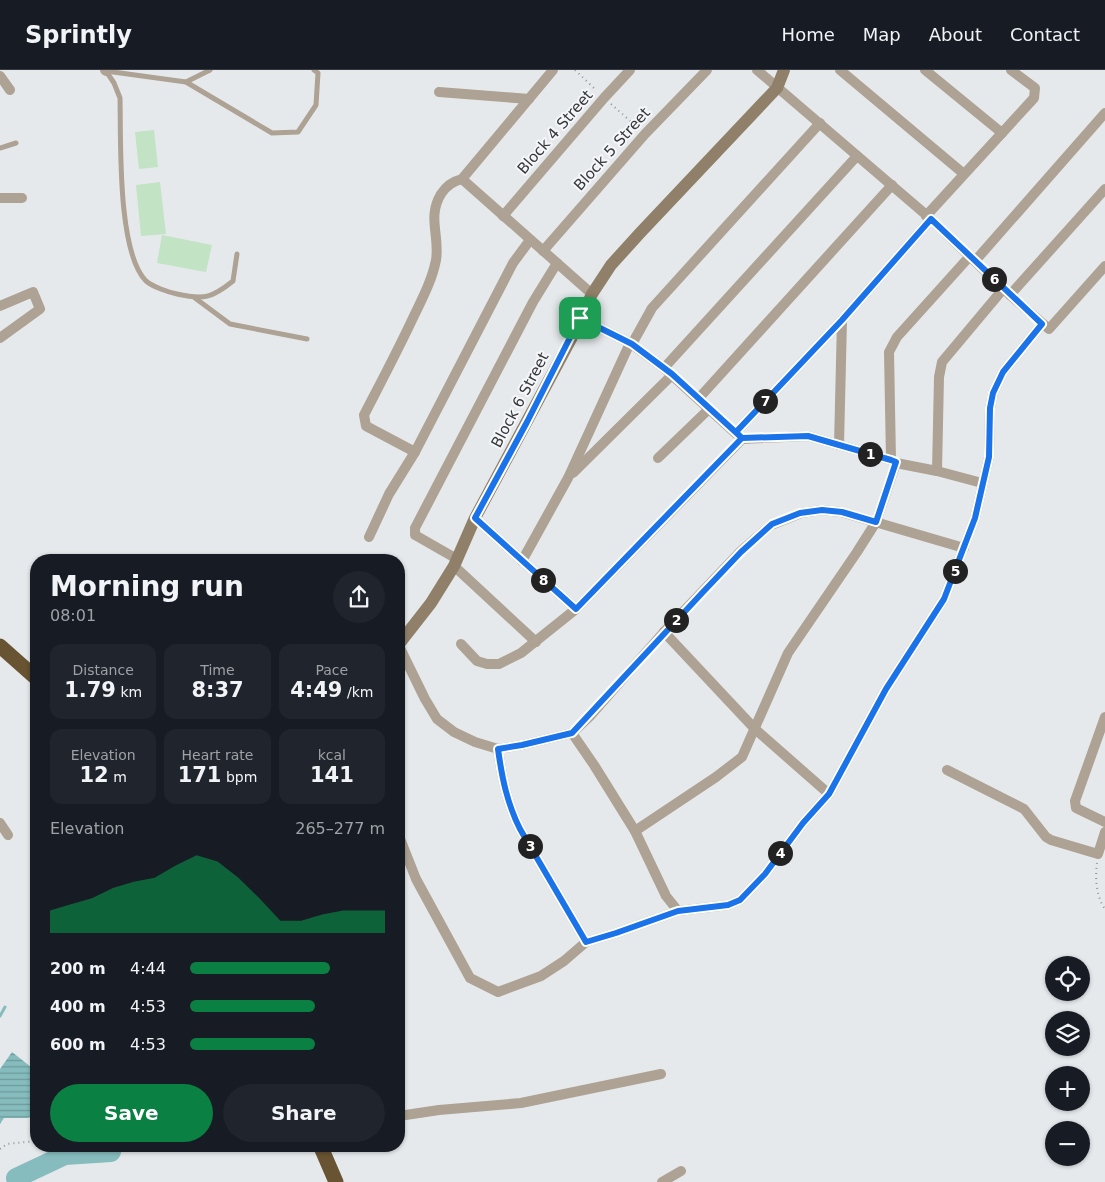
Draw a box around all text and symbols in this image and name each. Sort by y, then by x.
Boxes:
text: Sprintly [25,21,132,49]
text: Home [782,24,835,45]
text: Map [863,24,901,45]
text: About [929,24,982,45]
text: Contact [1010,24,1080,45]
street label: Block 4 Street [514,86,596,178]
street label: Block 5 Street [570,104,654,194]
pin: 6 [982,266,1006,292]
text: 6 [990,271,999,287]
pin [559,297,601,339]
icon: arrive [566,304,594,332]
street label: Block 6 Street [487,349,553,451]
pin: 7 [752,388,778,414]
text: 7 [761,393,770,409]
pin: 1 [858,442,882,466]
text: 1 [866,446,875,462]
pin: 5 [942,558,968,584]
text: 5 [951,563,960,579]
pin: 8 [530,568,556,592]
text: Morning run [50,570,244,603]
button: share [333,571,385,623]
text: 8 [539,572,548,588]
text: 08:01 [50,606,96,625]
pin: 2 [664,608,688,632]
text: 2 [672,612,681,628]
text: Distance [73,662,134,678]
text: Time [200,662,235,678]
text: Pace [315,662,348,678]
text: 1.79 [64,678,116,702]
text: 8:37 [191,678,244,702]
text: 4:49 [290,678,342,702]
text: km [116,684,142,700]
text: /km [342,684,373,700]
text: Elevation [71,747,136,763]
text: Heart rate [182,747,253,763]
text: kcal [318,747,346,763]
text: 12 [80,763,109,787]
text: 171 [178,763,221,787]
text: 141 [310,763,354,787]
text: m [109,769,127,785]
text: bpm [221,769,257,785]
text: Elevation [50,819,124,838]
text: 265–277 m [295,819,385,838]
pin: 3 [518,834,542,858]
text: 3 [526,838,535,854]
pin: 4 [768,840,792,866]
text: 4 [776,845,785,861]
map controls [1045,956,1090,1166]
button: locate [1045,956,1090,1001]
text: 200 m [50,959,106,978]
text: 4:44 [130,959,166,978]
text: 400 m [50,997,106,1016]
text: 4:53 [130,997,166,1016]
button: layers [1045,1011,1090,1056]
text: 600 m [50,1035,106,1054]
text: 4:53 [130,1035,166,1054]
button: + [1045,1066,1090,1111]
button: Save [50,1084,213,1142]
button: Share [223,1084,385,1142]
button: − [1045,1121,1090,1166]

